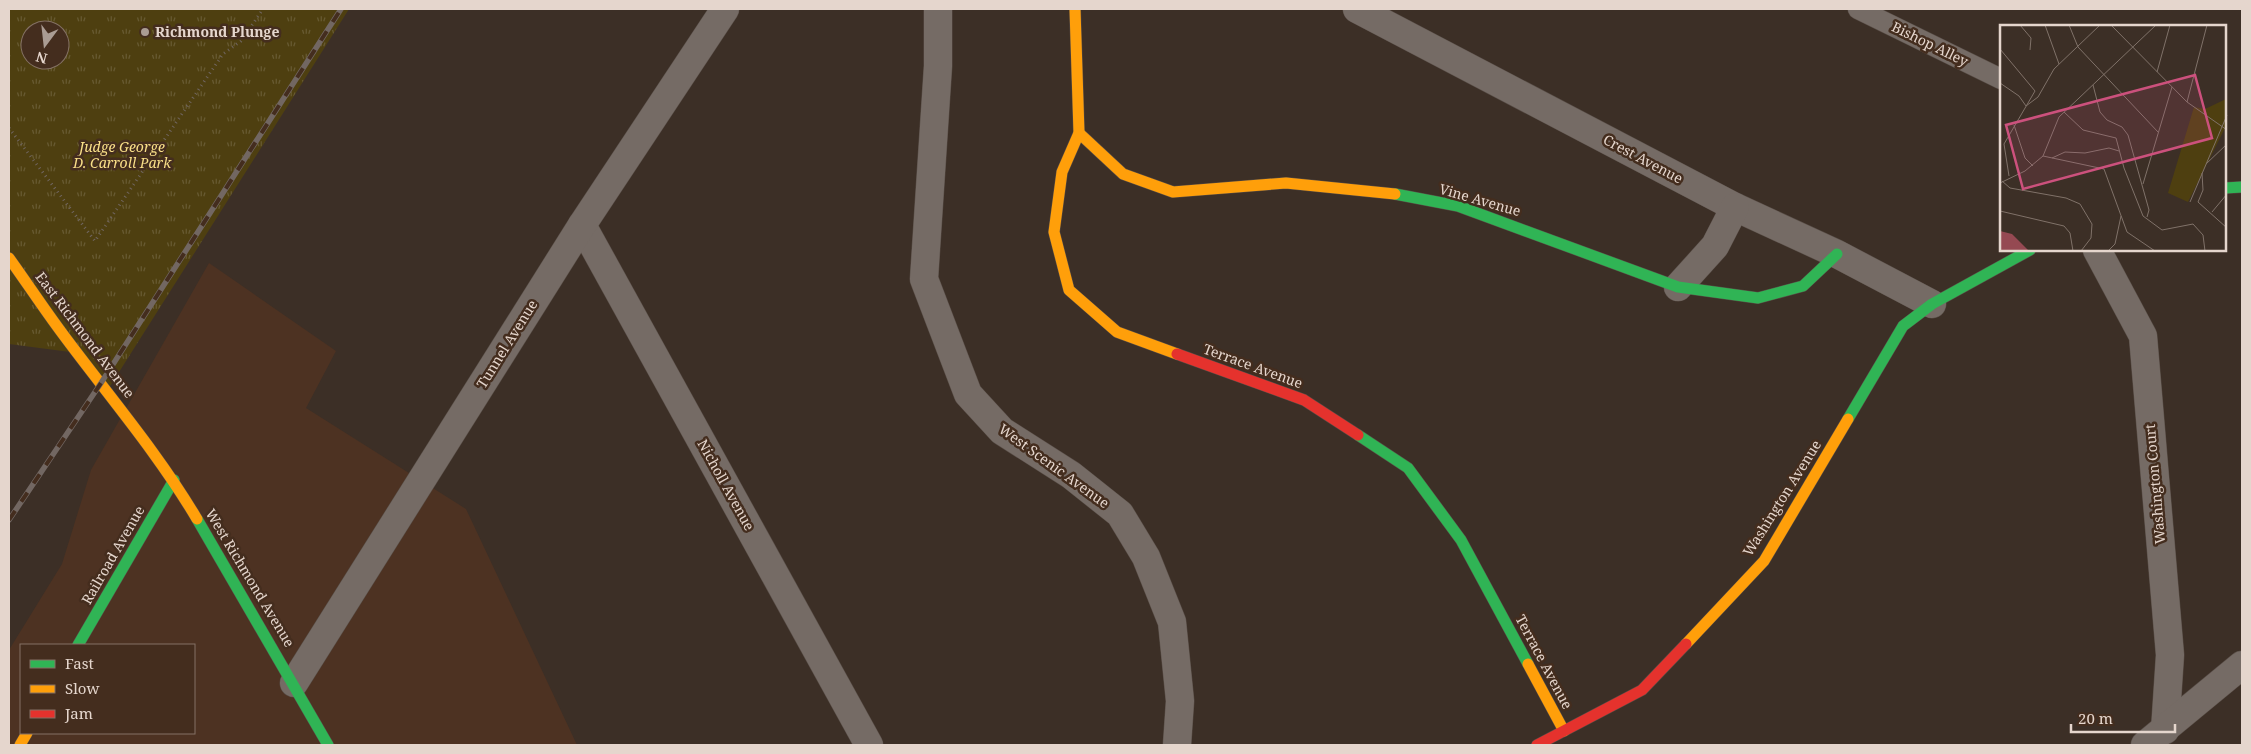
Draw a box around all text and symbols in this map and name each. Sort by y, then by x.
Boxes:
street label: Bishop Alley [1889,17,1972,70]
north arrow [20,20,70,70]
place label: Richmond Plunge [155,22,279,41]
inset map [2000,25,2226,251]
marker: Richmond Plunge [139,26,151,38]
text: N [34,47,49,69]
street label: Crest Avenue [1600,130,1686,188]
park label: Judge George D. Carroll Park [72,137,172,172]
street label: Vine Avenue [1437,179,1523,220]
street label: East Richmond Avenue [32,268,139,402]
street label: Tunnel Avenue [472,296,541,392]
street label: Terrace Avenue [1201,339,1305,392]
street label: West Scenic Avenue [995,419,1113,512]
street label: Washington Court [2140,423,2169,545]
street label: Nicholl Avenue [694,436,759,534]
street label: Washington Avenue [1738,436,1825,559]
street label: Railroad Avenue [77,502,148,607]
street label: West Richmond Avenue [202,505,299,650]
street label: Terrace Avenue [1512,611,1577,712]
legend [20,644,195,734]
text: Fast [65,653,94,673]
text: Slow [65,678,99,698]
scale bar [2071,702,2175,734]
text: Jam [64,703,93,723]
text: 20 m [2078,708,2113,728]

